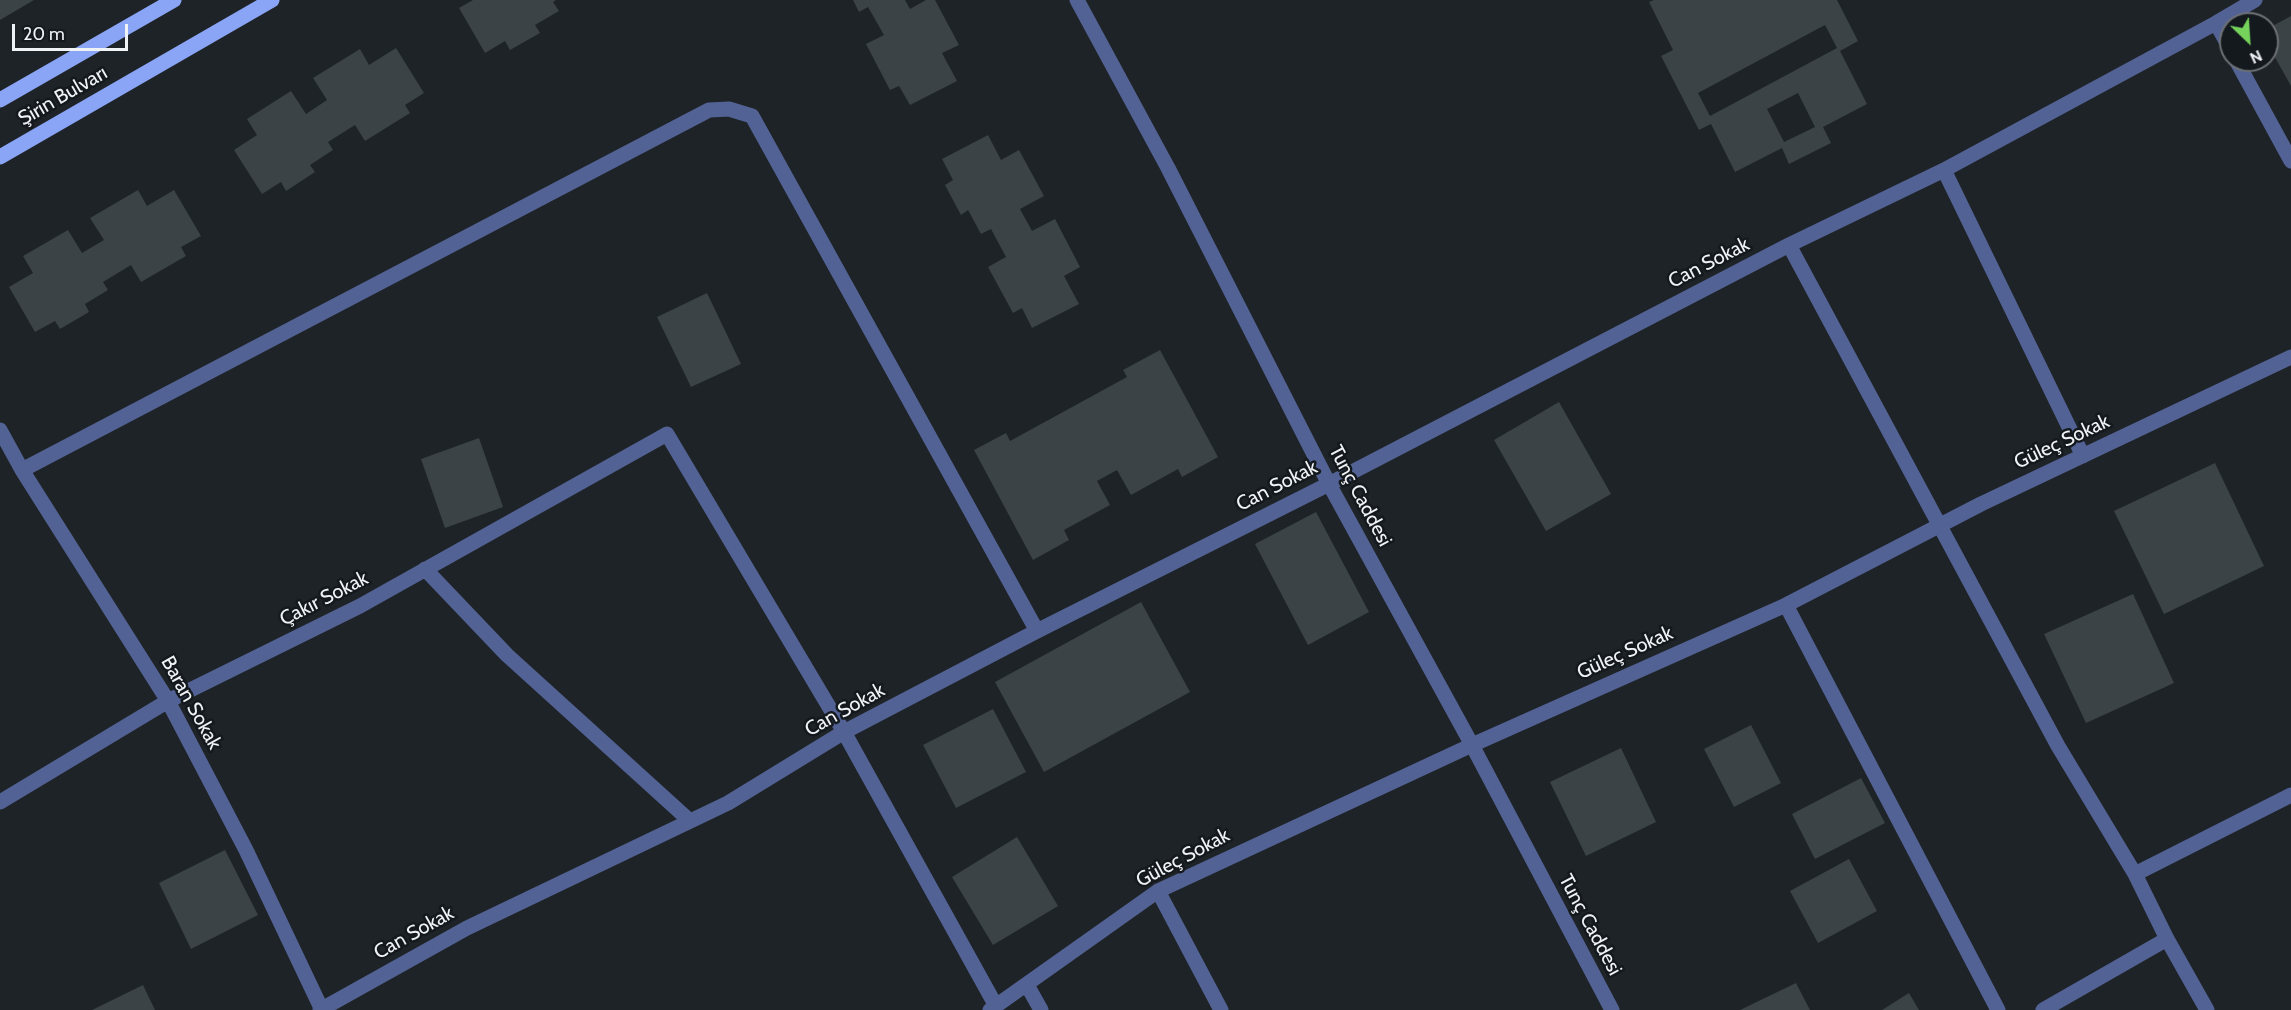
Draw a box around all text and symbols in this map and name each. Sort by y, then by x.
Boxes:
scale bar [15,12,130,50]
north arrow [2219,12,2279,72]
text: 20 m [23,23,65,45]
text: N [2247,46,2265,68]
street label: Şirin Bulvarı [14,61,112,131]
street label: Can Sokak [1664,232,1754,294]
street label: Güleç Sokak [2011,410,2113,474]
street label: Tunç Caddesi [1323,441,1397,551]
street label: Can Sokak [1232,455,1322,517]
street label: Çakır Sokak [276,567,372,631]
street label: Güleç Sokak [1573,621,1677,685]
street label: Baran Sokak [156,652,226,754]
street label: Can Sokak [801,678,889,742]
street label: Güleç Sokak [1132,823,1234,893]
street label: Tunç Caddesi [1553,870,1627,980]
street label: Can Sokak [370,901,458,965]

